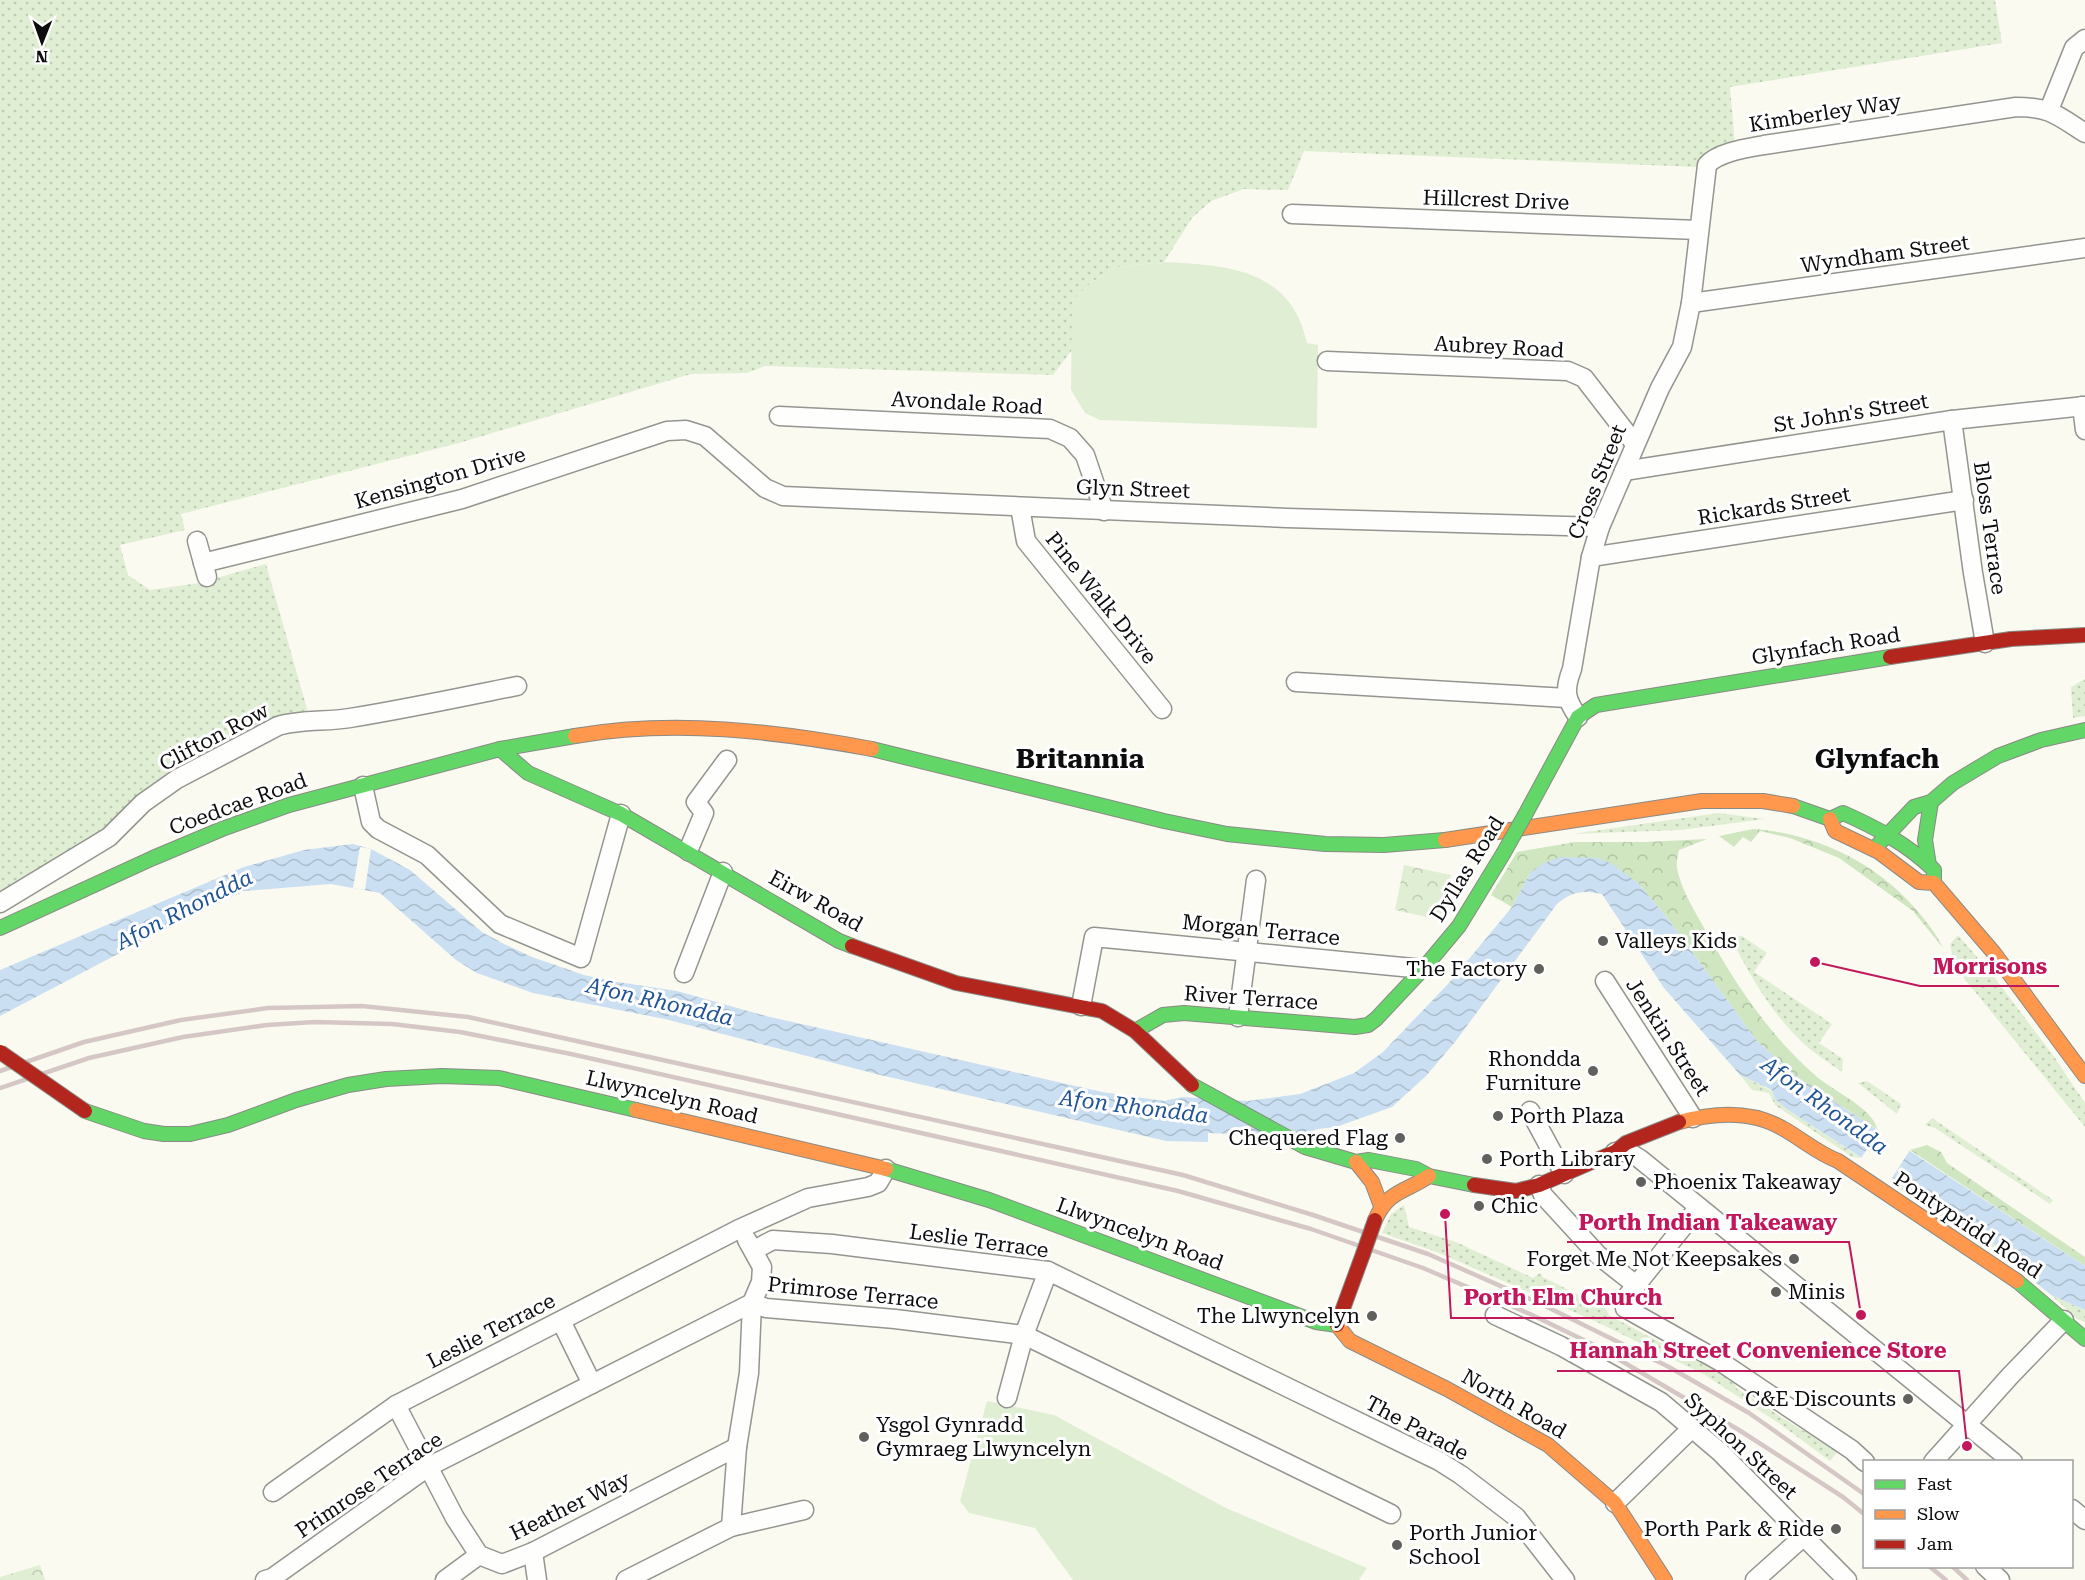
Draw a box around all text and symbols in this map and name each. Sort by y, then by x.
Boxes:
north arrow [12,12,72,72]
text: N [35,47,48,66]
street label: Kimberley Way [1747,89,1903,137]
street label: Hillcrest Drive [1422,185,1570,215]
street label: Wyndham Street [1799,230,1971,278]
street label: Aubrey Road [1433,332,1565,362]
street label: Avondale Road [890,387,1044,419]
street label: St John's Street [1772,389,1930,437]
street label: Cross Street [1563,421,1631,543]
street label: Kensington Drive [352,442,528,514]
street label: Bloss Terrace [1969,460,2011,596]
street label: Glyn Street [1076,475,1191,503]
street label: Rickards Street [1696,482,1852,530]
street label: Pine Walk Drive [1041,527,1161,669]
street label: Glynfach Road [1750,622,1902,670]
street label: Clifton Row [155,698,273,776]
district label: Britannia [1016,743,1144,775]
district label: Glynfach [1815,743,1939,775]
street label: Coedcae Road [166,768,310,840]
street label: Dyllas Road [1425,811,1509,926]
water label: Afon Rhondda [110,864,257,956]
street label: Eirw Road [765,865,868,937]
street label: Morgan Terrace [1181,910,1341,950]
place label: Valleys Kids [1615,929,1737,953]
marker: Valleys Kids [1596,934,1610,948]
callout: Morrisons [1920,946,2059,986]
text: Morrisons [1933,954,2047,979]
place label: The Factory [1406,957,1528,981]
marker: The Factory [1532,962,1546,976]
water label: Afon Rhondda [582,972,736,1031]
street label: Jenkin Street [1621,974,1715,1100]
street label: River Terrace [1183,981,1319,1015]
place label: Rhondda Furniture [1486,1047,1582,1095]
water label: Afon Rhondda [1755,1050,1893,1160]
marker: Rhondda Furniture [1586,1064,1600,1078]
street label: Llwyncelyn Road [584,1066,761,1129]
water label: Afon Rhondda [1056,1085,1210,1128]
place label: Porth Plaza [1510,1104,1625,1128]
marker: Porth Plaza [1491,1109,1505,1123]
place label: Chequered Flag [1229,1126,1388,1150]
marker: Chequered Flag [1393,1131,1407,1145]
place label: Porth Library [1499,1147,1636,1171]
marker: Porth Library [1480,1152,1494,1166]
street label: Pontypridd Road [1890,1167,2047,1284]
place label: Phoenix Takeaway [1653,1170,1842,1194]
marker: Phoenix Takeaway [1634,1175,1648,1189]
street label: Llwyncelyn Road [1053,1193,1227,1276]
place label: Chic [1491,1194,1538,1218]
marker: Chic [1472,1199,1486,1213]
callout: Porth Indian Takeaway [1567,1202,1849,1242]
text: Porth Indian Takeaway [1579,1210,1838,1235]
street label: Leslie Terrace [908,1219,1050,1263]
place label: Forget Me Not Keepsakes [1527,1247,1782,1271]
marker: Forget Me Not Keepsakes [1787,1252,1801,1266]
street label: Primrose Terrace [766,1272,940,1314]
callout: Porth Elm Church [1451,1278,1674,1318]
place label: Minis [1788,1280,1845,1304]
text: Porth Elm Church [1464,1285,1663,1310]
marker: Minis [1769,1285,1783,1299]
street label: Leslie Terrace [423,1288,559,1374]
place label: The Llwyncelyn [1197,1304,1360,1328]
marker: The Llwyncelyn [1365,1309,1379,1323]
callout: Hannah Street Convenience Store [1557,1331,1959,1371]
text: Hannah Street Convenience Store [1569,1338,1947,1363]
street label: North Road [1457,1364,1571,1444]
place label: C&E Discounts [1745,1387,1896,1411]
street label: Syphon Street [1680,1388,1802,1504]
street label: The Parade [1361,1391,1473,1465]
marker: C&E Discounts [1901,1392,1915,1406]
place label: Ysgol Gynradd Gymraeg Llwyncelyn [876,1413,1092,1461]
street label: Primrose Terrace [291,1427,447,1543]
marker: Ysgol Gynradd Gymraeg Llwyncelyn [857,1430,871,1444]
legend [1863,1460,2073,1568]
street label: Heather Way [506,1466,634,1545]
text: Fast [1917,1473,1952,1494]
text: Slow [1917,1503,1959,1524]
place label: Porth Park & Ride [1644,1517,1824,1541]
place label: Porth Junior School [1409,1521,1537,1569]
marker: Porth Park & Ride [1829,1522,1843,1536]
text: Jam [1917,1533,1953,1554]
marker: Porth Junior School [1390,1538,1404,1552]

